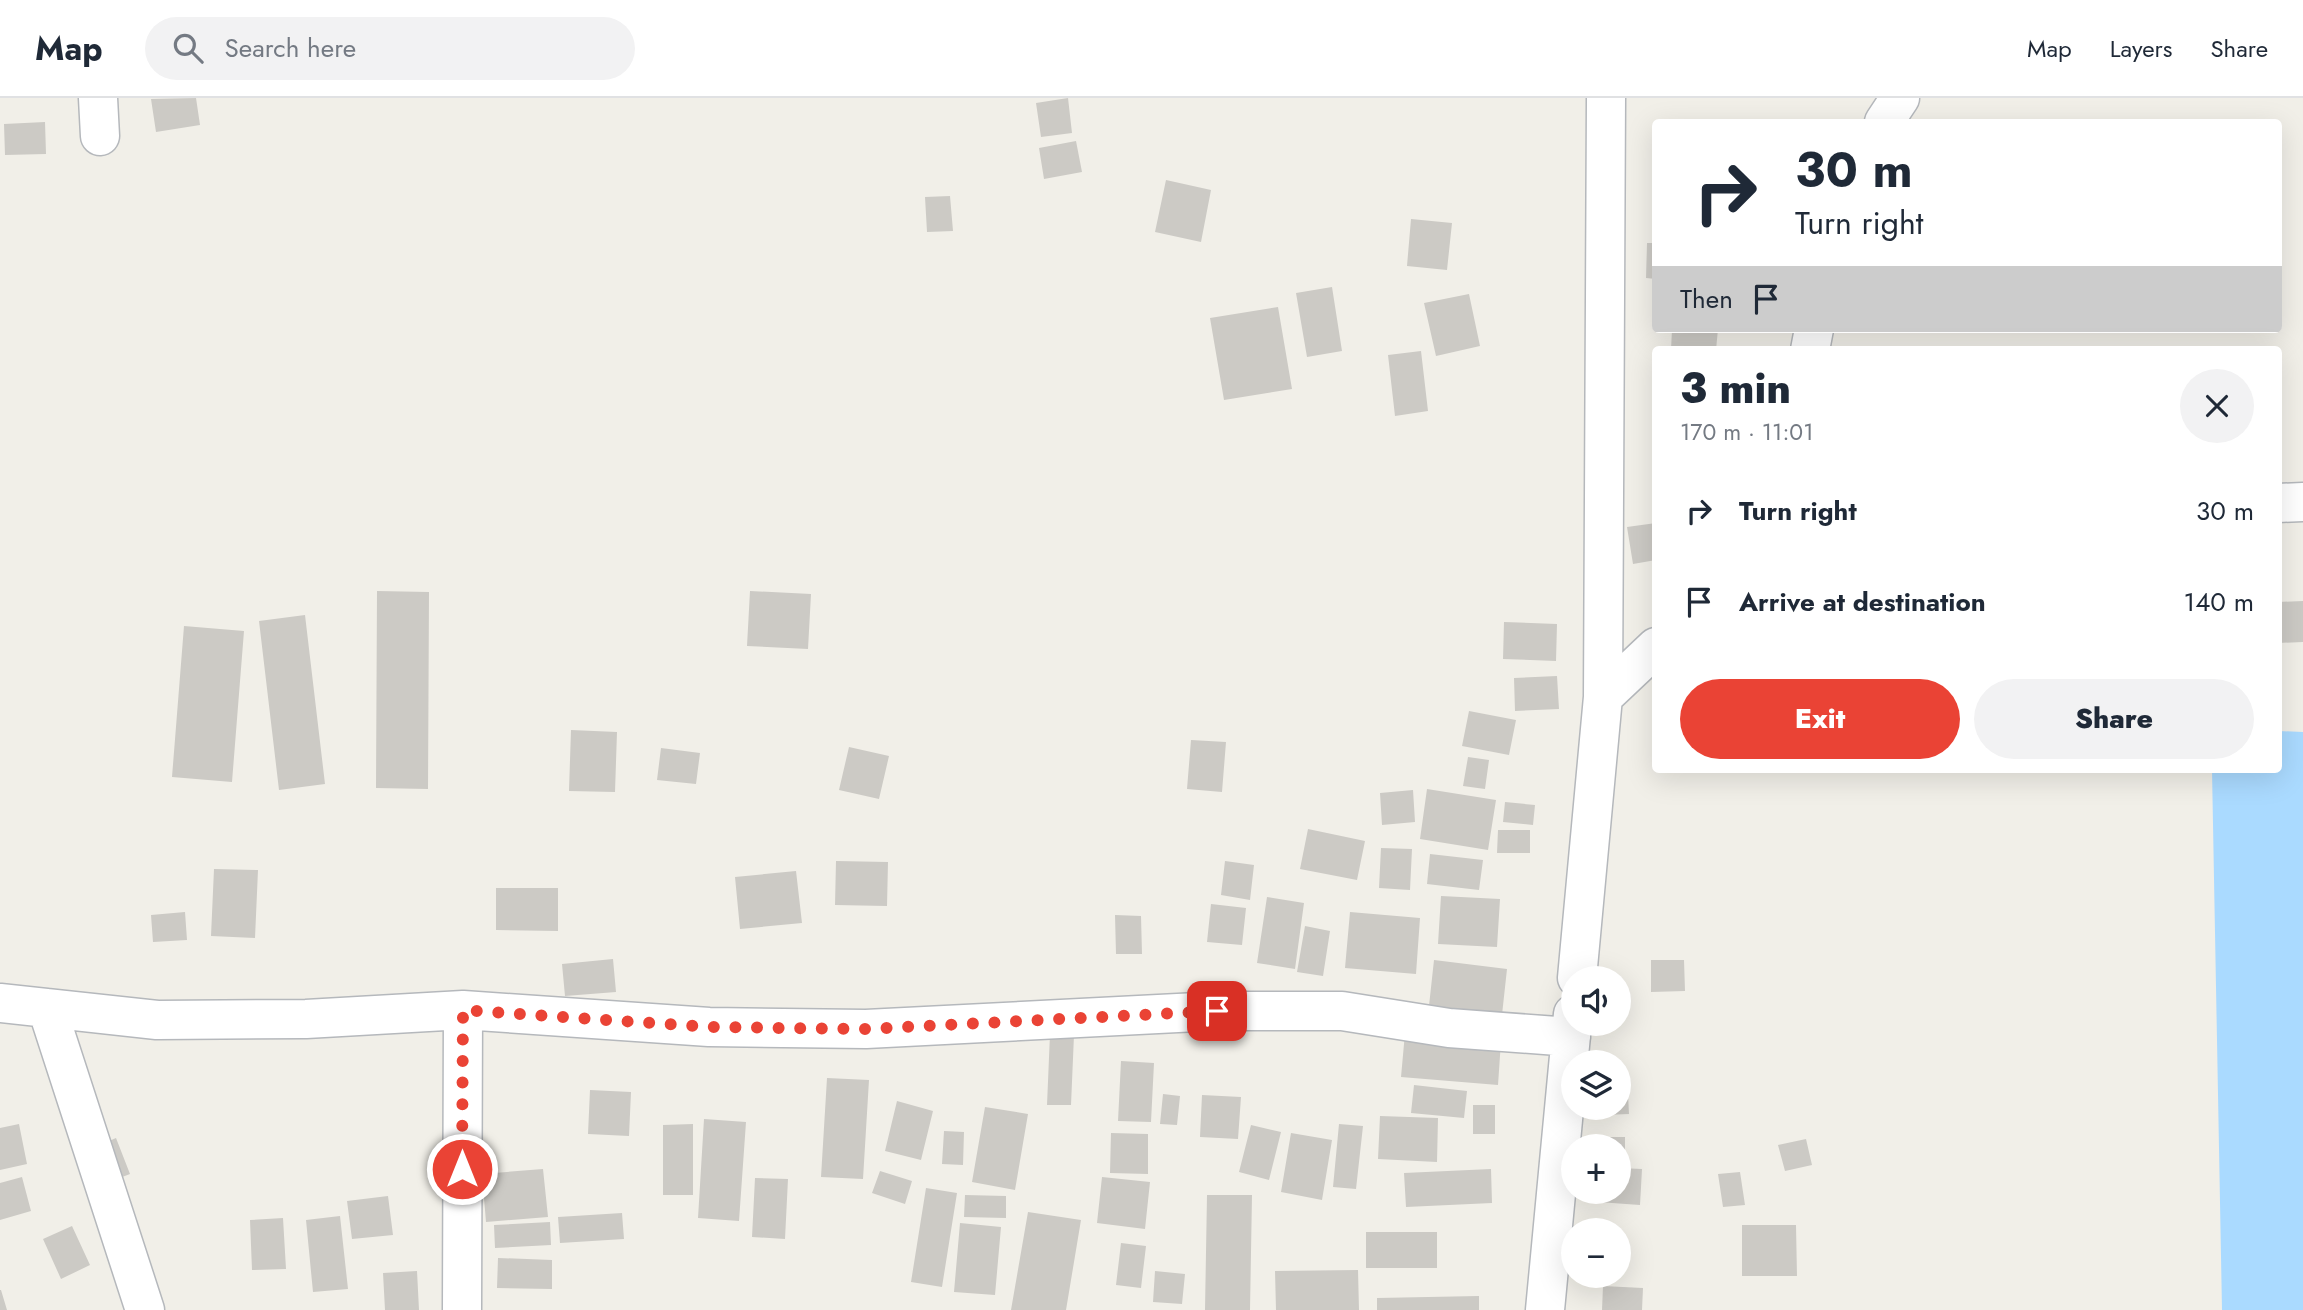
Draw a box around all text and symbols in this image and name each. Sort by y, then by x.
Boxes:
search box [145,17,635,80]
text: Map [35,25,103,72]
icon: search [169,29,207,67]
text: Search here [225,29,356,67]
text: Map [2027,31,2072,66]
text: Layers [2110,31,2172,66]
text: Share [2210,31,2268,66]
text: 30 m [1795,135,1913,205]
icon: right [1680,147,1771,238]
text: Turn right [1795,200,1924,246]
text: Then [1680,280,1733,318]
icon: arrive [1747,280,1785,318]
text: 3 min [1680,358,1791,419]
button: close [2180,369,2254,443]
text: 170 m · 11:01 [1680,415,1814,449]
icon: right [1680,492,1718,530]
text: Turn right [1739,492,1857,530]
text: 30 m [2196,492,2254,530]
icon: arrive [1680,583,1718,621]
text: Arrive at destination [1739,583,1986,621]
text: 140 m [2183,583,2254,621]
button: Exit [1680,679,1960,759]
button: Share [1974,679,2254,759]
map controls [1561,966,1631,1288]
button: sound [1561,966,1631,1036]
pin [1187,981,1247,1041]
icon: arrive [1198,992,1236,1030]
button: layers [1561,1050,1631,1120]
position arrow [425,1132,499,1206]
button: + [1561,1134,1631,1204]
button: − [1561,1218,1631,1288]

